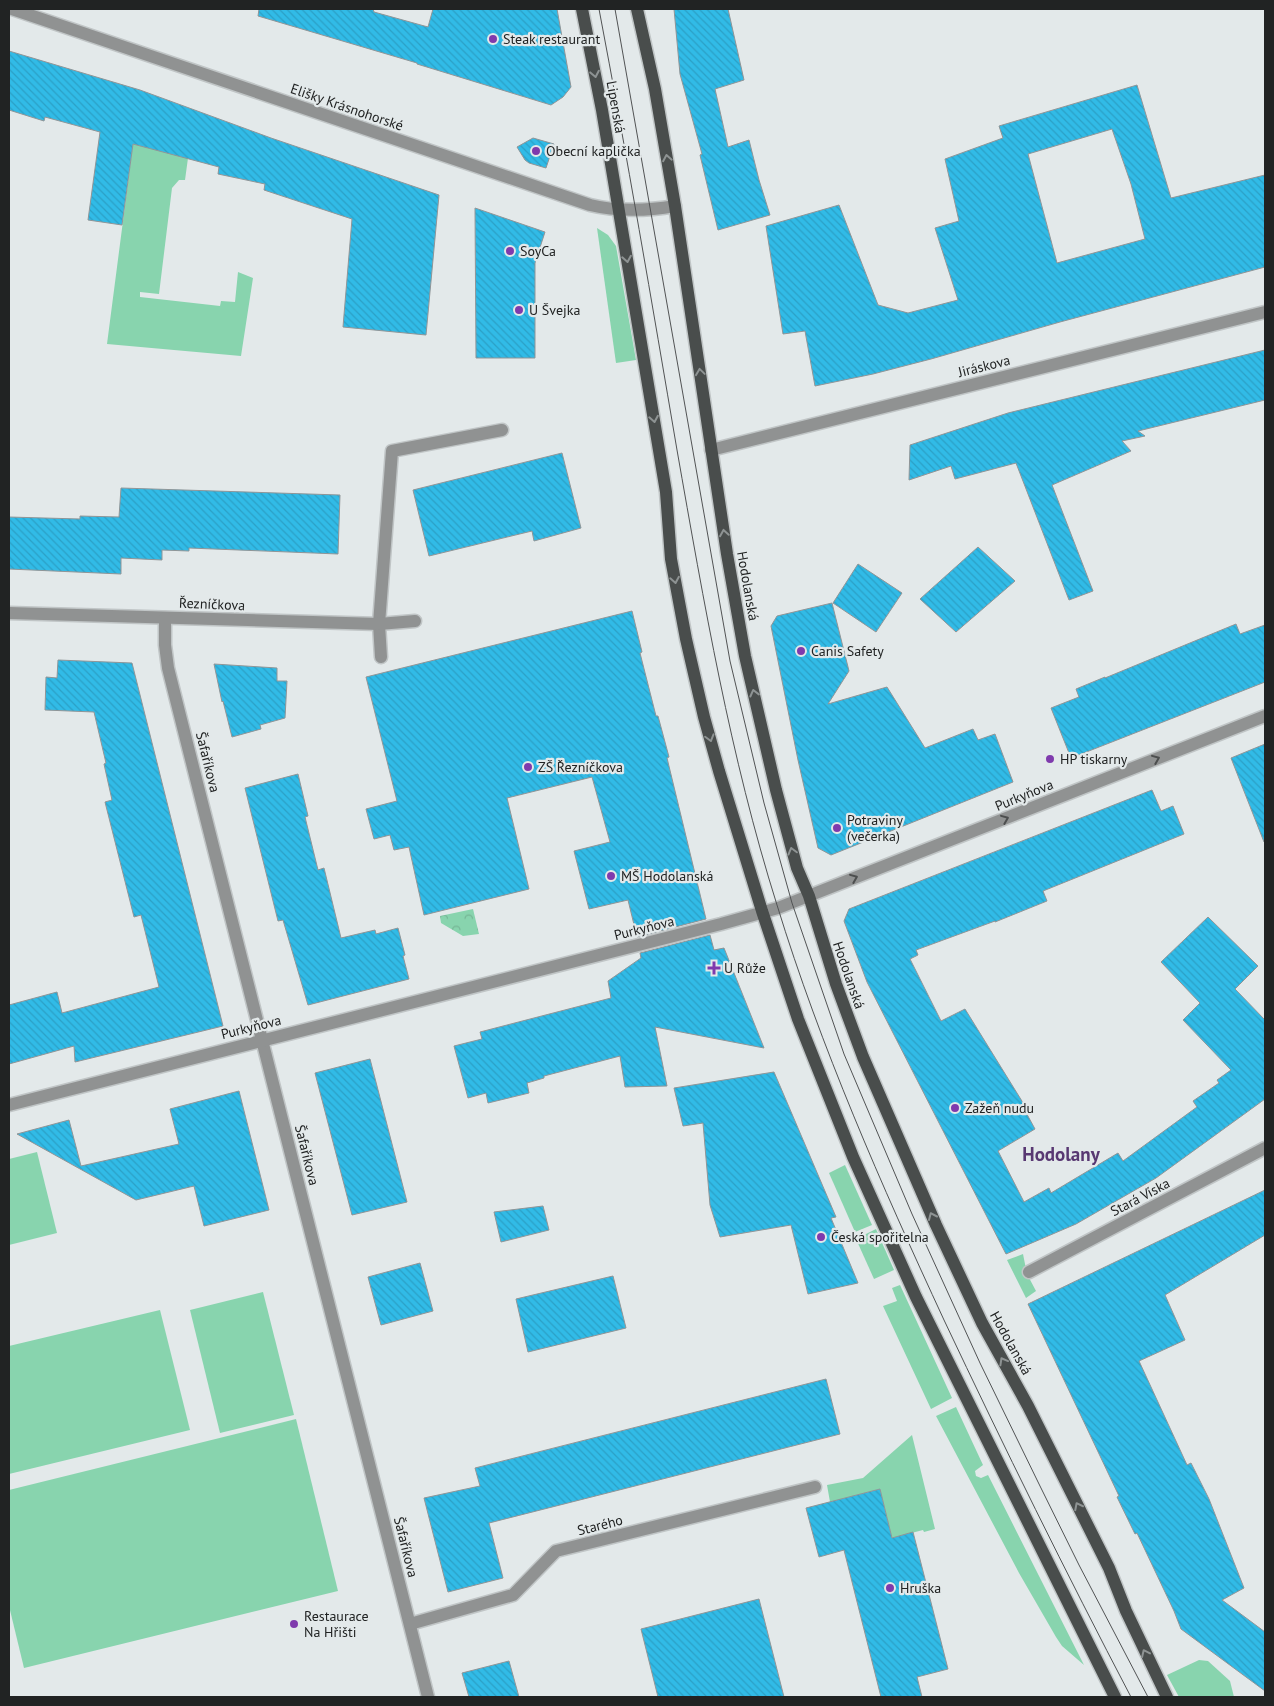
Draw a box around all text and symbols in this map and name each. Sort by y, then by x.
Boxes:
place label: Steak restaurant [503,30,600,48]
marker: Steak restaurant [487,33,499,45]
one-way arrow [589,69,600,78]
street label: Elišky Krásnohorské [288,79,406,135]
street label: Lipenská [603,79,629,135]
place label: Obecní kaplička [546,142,641,160]
marker: Obecní kaplička [530,145,542,157]
one-way arrow [662,154,672,163]
place label: SoyCa [520,242,556,260]
marker: SoyCa [504,245,516,257]
one-way arrow [621,254,631,263]
place label: U Švejka [529,301,580,319]
marker: U Švejka [513,304,525,316]
street label: Jiráskova [955,351,1012,381]
one-way arrow [695,368,705,377]
one-way arrow [648,415,659,423]
one-way arrow [719,529,729,538]
street label: Hodolanská [733,550,763,622]
one-way arrow [669,575,679,584]
street label: Řezníčkova [179,594,245,614]
place label: Canis Safety [811,642,884,660]
marker: Canis Safety [795,645,807,657]
one-way arrow [749,688,760,697]
street label: Šafaříkova [192,730,224,794]
one-way arrow [704,734,715,743]
place label: HP tiskarny [1060,750,1128,768]
marker: HP tiskarny [1044,753,1056,765]
one-way arrow [1151,755,1160,765]
place label: ZŠ Řezníčkova [538,758,623,776]
marker: ZŠ Řezníčkova [522,761,534,773]
street label: Purkyňova [992,775,1056,815]
place label: Potraviny (večerka) [847,811,903,845]
one-way arrow [1000,814,1009,825]
marker: Potraviny (večerka) [831,822,843,834]
one-way arrow [788,847,798,855]
place label: MŠ Hodolanská [621,867,713,885]
marker: MŠ Hodolanská [605,870,617,882]
one-way arrow [849,874,858,885]
street label: Purkyňova [612,912,676,944]
street label: Hodolanská [829,939,869,1011]
place label: U Růže [724,959,766,977]
marker: U Růže [708,962,720,974]
street label: Purkyňova [219,1011,283,1043]
place label: Zažeň nudu [965,1099,1034,1117]
marker: Zažeň nudu [949,1102,961,1114]
street label: Šafaříkova [291,1123,323,1187]
district label: Hodolany [1022,1142,1101,1166]
street label: Stará Víska [1107,1174,1173,1220]
one-way arrow [927,1212,938,1221]
place label: Česká spořitelna [831,1228,929,1246]
marker: Česká spořitelna [815,1231,827,1243]
street label: Hodolanská [986,1308,1036,1378]
one-way arrow [1000,1358,1010,1367]
one-way arrow [1074,1502,1084,1511]
street label: Starého [575,1511,625,1539]
street label: Šafaříkova [390,1515,422,1579]
place label: Hruška [900,1579,941,1597]
marker: Hruška [884,1582,896,1594]
place label: Restaurace Na Hřišti [304,1607,369,1641]
marker: Restaurace Na Hřišti [288,1618,300,1630]
one-way arrow [1142,1650,1152,1659]

